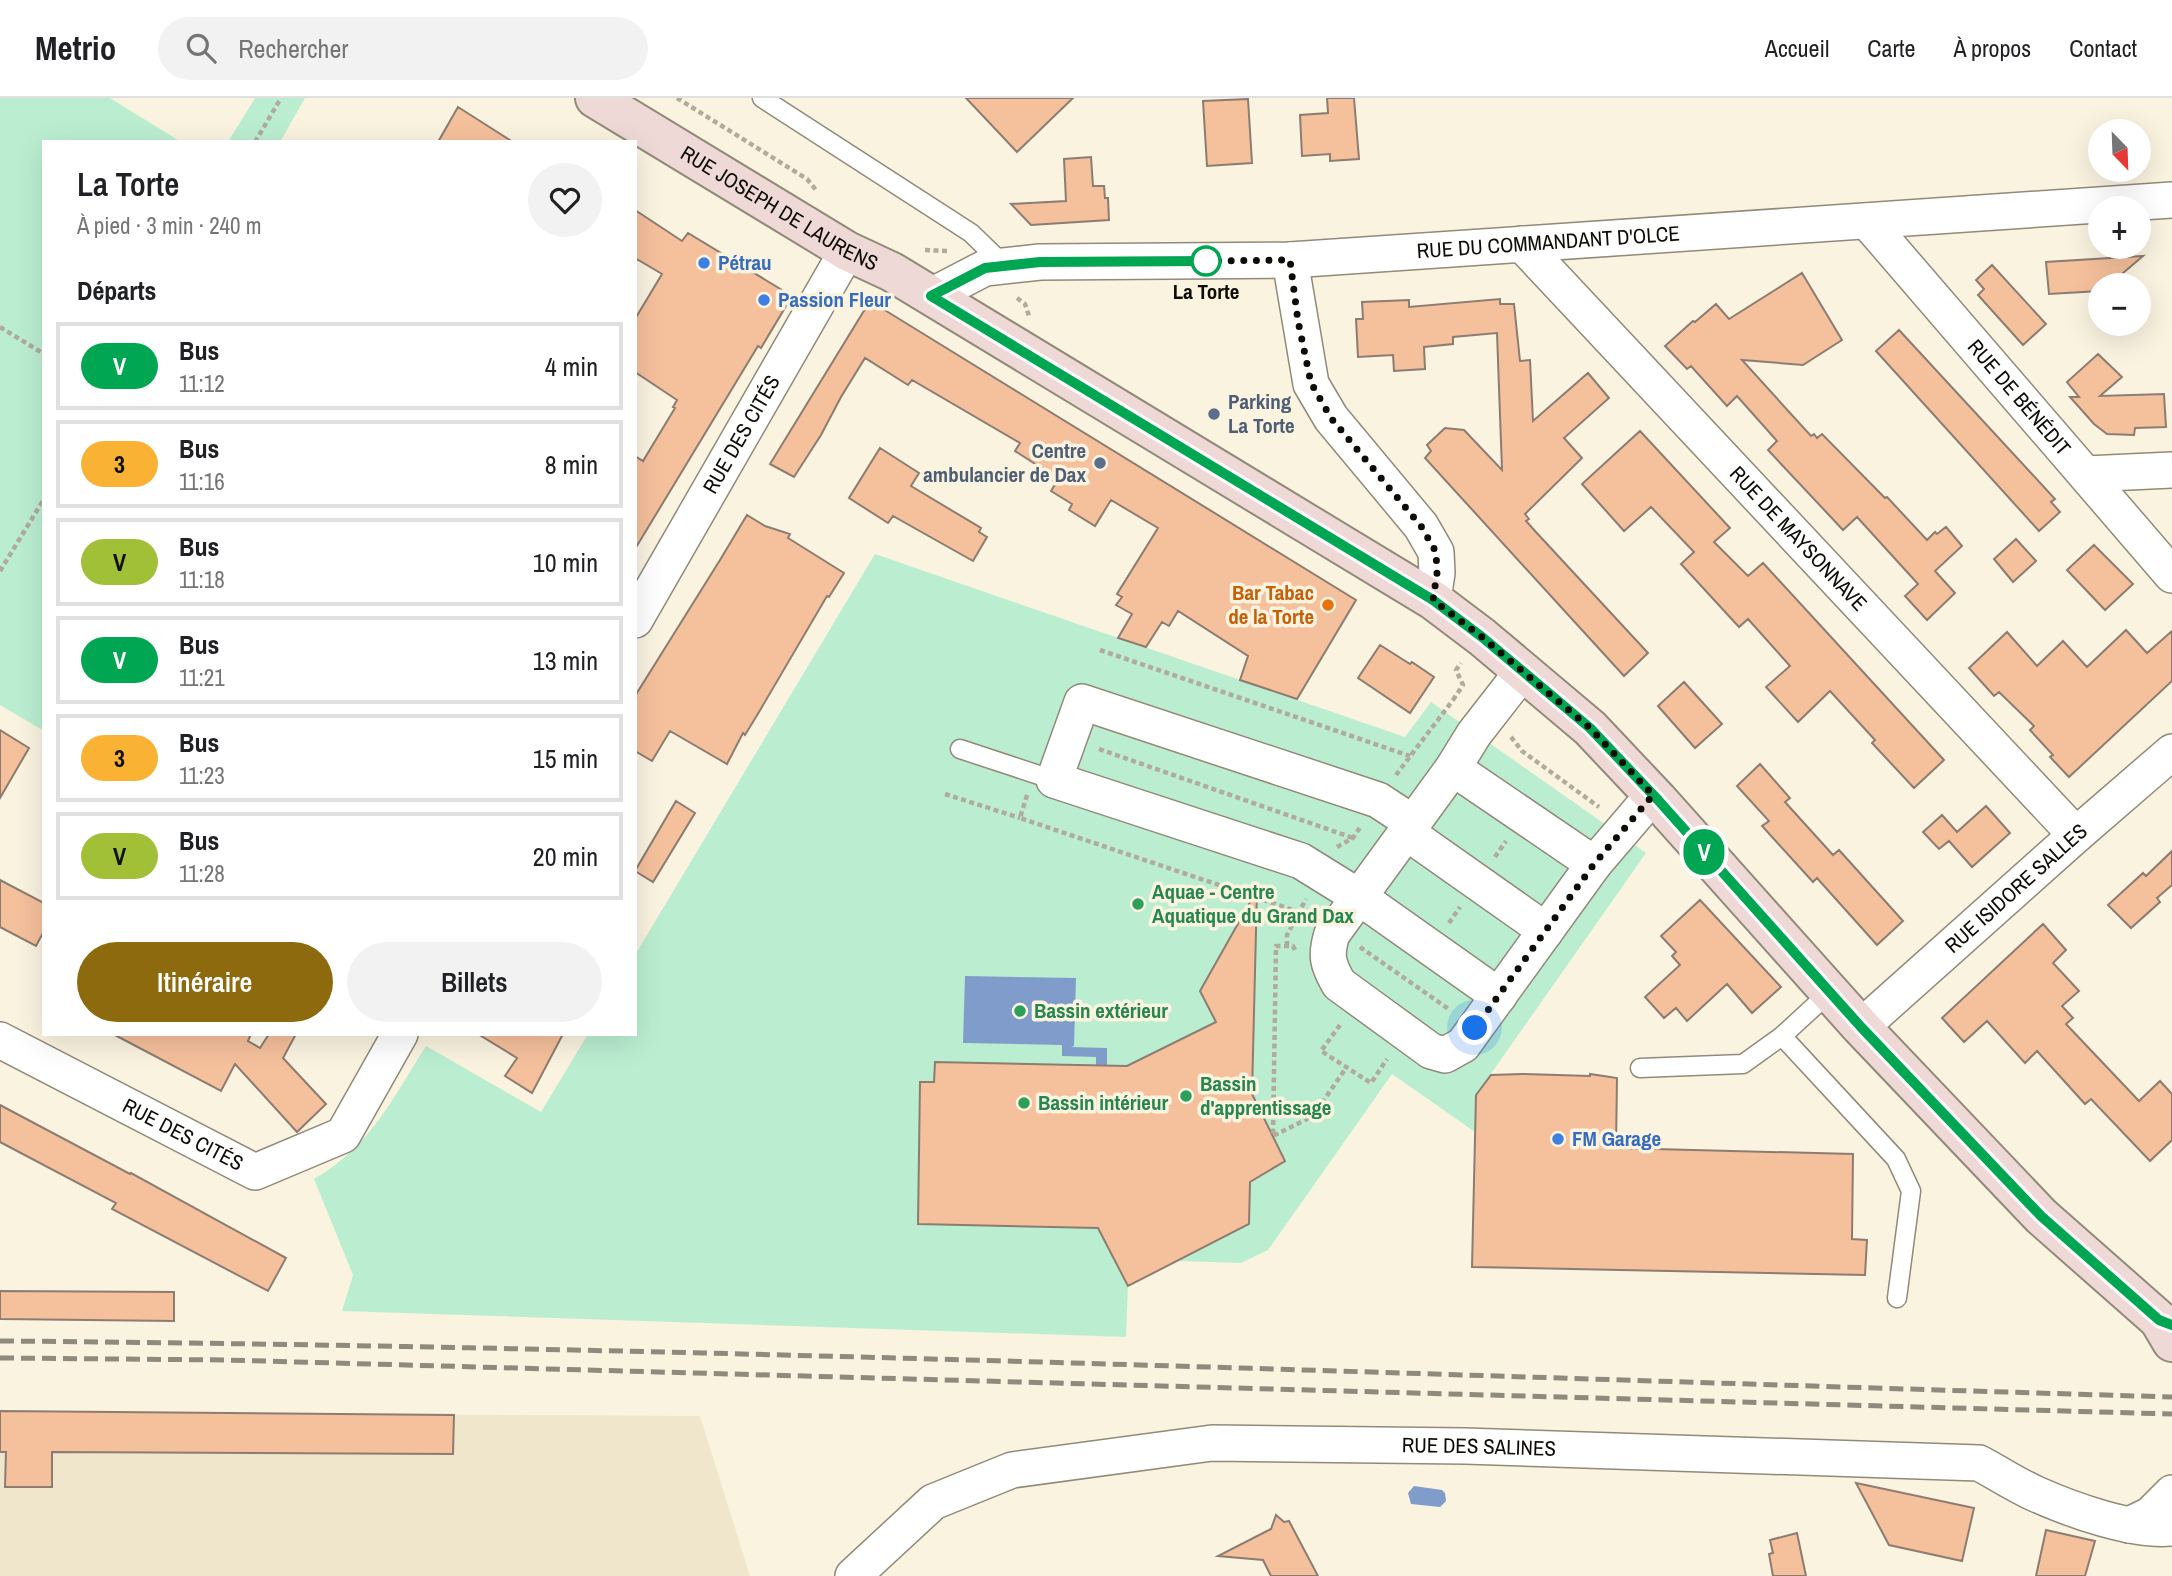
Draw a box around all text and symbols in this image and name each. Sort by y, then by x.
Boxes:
search box [158,17,648,80]
text: Metrio [35,26,116,70]
icon: search [182,29,220,67]
text: Rechercher [238,31,348,66]
text: Accueil [1765,32,1829,64]
text: Carte [1867,32,1915,64]
text: À propos [1953,32,2031,64]
text: Contact [2069,32,2137,64]
north arrow [2088,119,2151,182]
map controls [2088,119,2151,336]
street label: RUE JOSEPH DE LAURENS [675,138,883,278]
text: La Torte [77,162,179,206]
button: heart [528,163,602,237]
button: + [2088,196,2151,259]
text: À pied · 3 min · 240 m [77,210,262,241]
street label: RUE DU COMMANDANT D'OLCE [1416,219,1681,265]
marker: La Torte [1191,246,1221,276]
place label: Pétrau [718,248,772,277]
marker: Pétrau [696,255,712,271]
text: Départs [77,273,156,308]
button: − [2088,273,2151,336]
place label: La Torte [1173,277,1239,306]
place label: Passion Fleur [778,285,891,314]
marker: Passion Fleur [756,292,772,308]
text: Bus [179,333,219,368]
street label: RUE DE BÉNÉDIT [1961,333,2078,462]
text: 4 min [545,349,598,384]
text: V [113,350,126,382]
text: 11:12 [179,368,225,399]
street label: RUE DES CITÉS [696,370,787,499]
place label: Parking La Torte [1228,387,1295,440]
marker: Parking La Torte [1206,406,1222,422]
text: Bus [179,431,219,466]
place label: Centre ambulancier de Dax [923,436,1086,489]
text: 8 min [545,447,598,482]
text: 3 [114,448,125,480]
marker: Centre ambulancier de Dax [1092,455,1108,471]
street label: RUE DE MAYSONNAVE [1723,460,1874,617]
text: 11:16 [179,466,225,497]
text: Bus [179,529,219,564]
text: 10 min [533,545,598,580]
text: V [113,546,126,578]
text: 11:18 [179,564,225,595]
place label: Bar Tabac de la Torte [1228,578,1314,631]
marker: Bar Tabac de la Torte [1320,597,1336,613]
text: Bus [179,627,219,662]
text: 13 min [533,643,598,678]
text: V [113,644,126,676]
text: 11:21 [179,662,225,693]
text: Bus [179,725,219,760]
text: 15 min [533,741,598,776]
text: 3 [114,742,125,774]
text: 11:23 [179,760,225,791]
street label: RUE ISIDORE SALLES [1938,817,2093,960]
text: Bus [179,823,219,858]
line badge: V [1681,829,1727,875]
text: V [1697,836,1711,868]
text: 20 min [533,839,598,874]
text: V [113,840,126,872]
text: 11:28 [179,858,225,889]
place label: Aquae - Centre Aquatique du Grand Dax [1152,877,1354,930]
marker: Aquae - Centre Aquatique du Grand Dax [1130,896,1146,912]
button: Itinéraire [77,942,333,1022]
button: Billets [347,942,602,1022]
place label: Bassin extérieur [1034,996,1168,1025]
marker: Bassin extérieur [1012,1003,1028,1019]
your location [1457,1010,1492,1045]
place label: Bassin d'apprentissage [1200,1069,1331,1122]
place label: Bassin intérieur [1038,1088,1168,1117]
marker: Bassin d'apprentissage [1178,1088,1194,1104]
street label: RUE DES CITÉS [118,1091,249,1178]
marker: Bassin intérieur [1016,1095,1032,1111]
place label: FM Garage [1572,1124,1661,1153]
marker: FM Garage [1550,1131,1566,1147]
street label: RUE DES SALINES [1402,1430,1557,1463]

